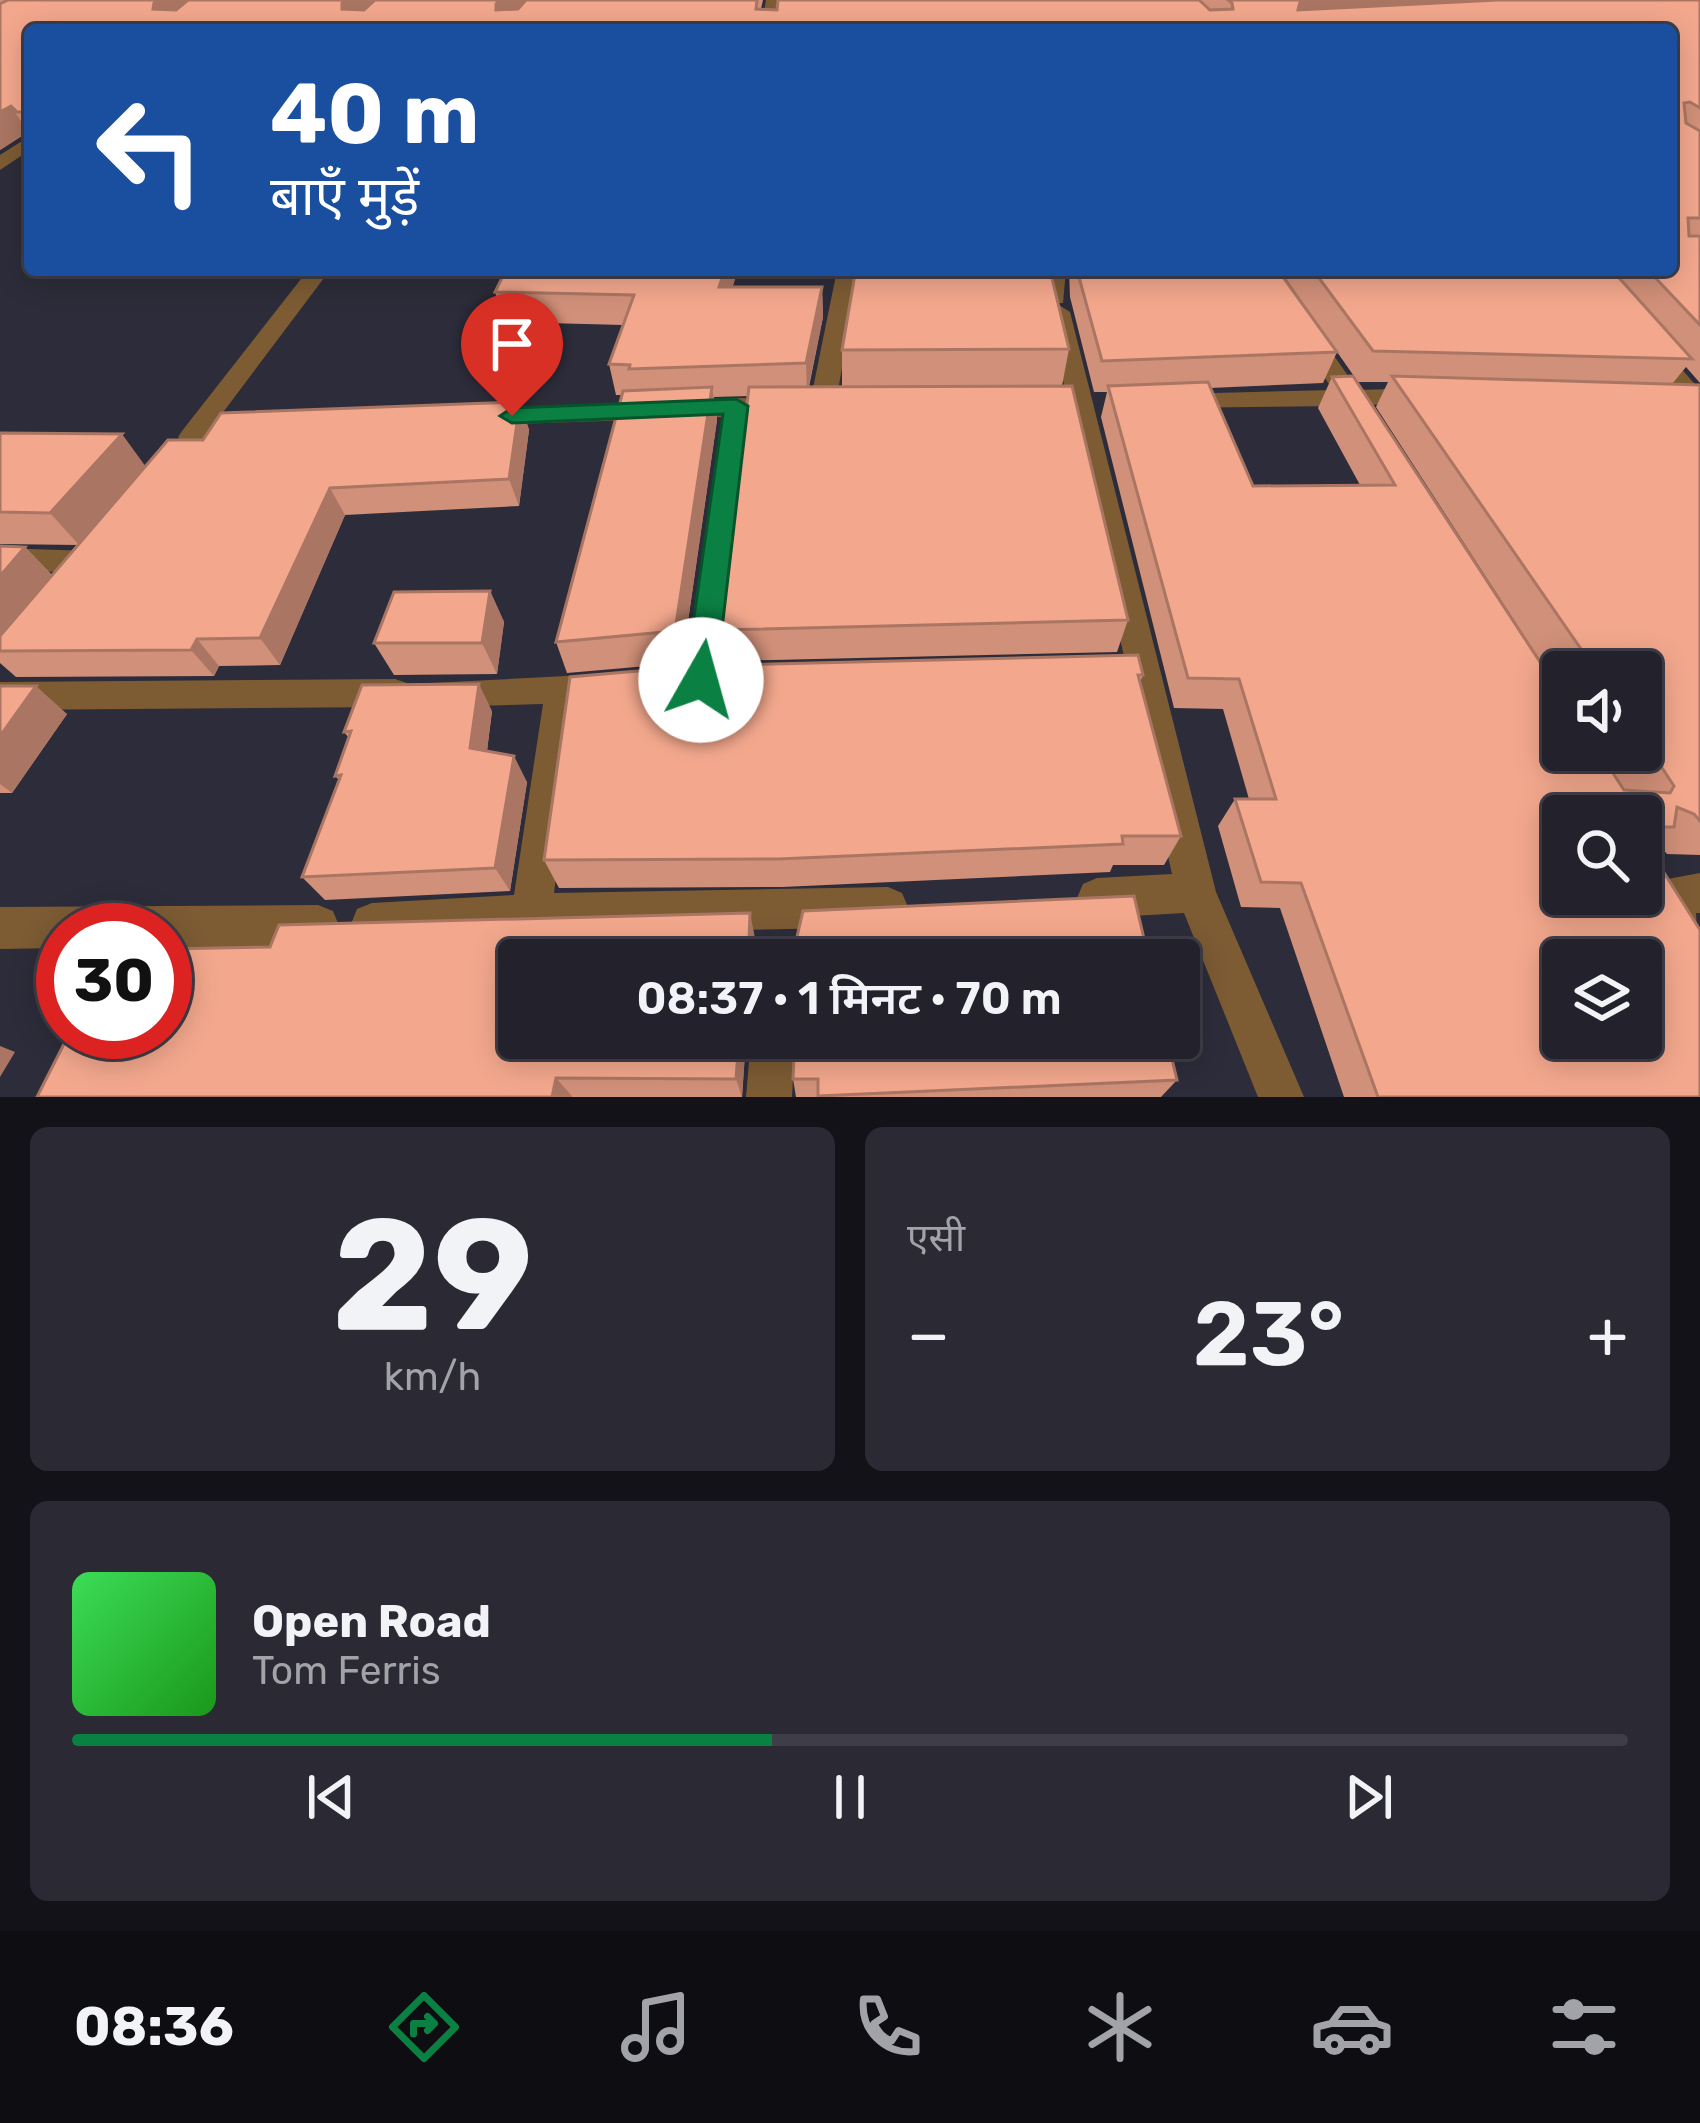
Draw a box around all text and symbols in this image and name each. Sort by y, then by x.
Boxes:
text: 40 m [270,64,479,164]
icon: left [72,72,228,228]
text: बाएँ मुड़ें [270,165,419,229]
pin [461,293,563,416]
icon: arrive [479,311,545,377]
position arrow [638,617,764,743]
map controls [1542,651,1662,1059]
button: sound [1542,651,1662,771]
button: search [1542,795,1662,915]
speed limit sign: 30 [36,903,192,1059]
button: layers [1542,939,1662,1059]
text: 08:37 · 1 मिनट · 70 m [636,972,1062,1025]
text: 29 [332,1183,533,1368]
text: एसी [907,1215,965,1261]
text: 23° [1193,1281,1344,1388]
text: − [907,1295,950,1374]
text: + [1587,1295,1628,1374]
text: km/h [384,1354,481,1400]
text: Open Road [252,1595,491,1648]
text: Tom Ferris [252,1648,441,1694]
icon: previous [298,1764,364,1830]
icon: pause [817,1764,883,1830]
icon: next [1336,1764,1402,1830]
icon: directions [382,1985,466,2069]
icon: music [614,1985,698,2069]
icon: phone [846,1985,930,2069]
icon: climate [1078,1985,1162,2069]
icon: car [1310,1985,1394,2069]
icon: filters [1542,1985,1626,2069]
text: 08:36 [74,1995,234,2059]

